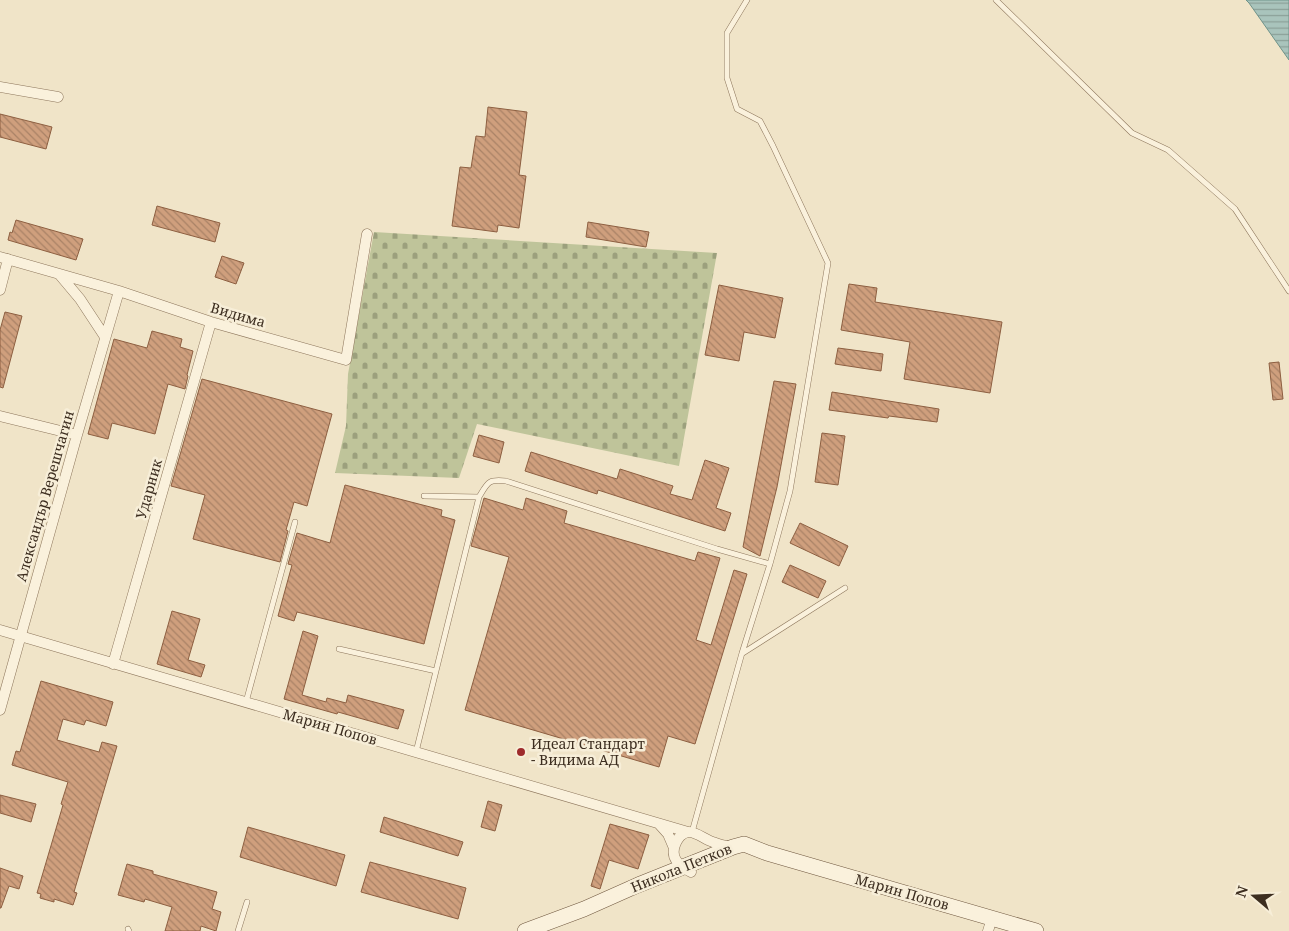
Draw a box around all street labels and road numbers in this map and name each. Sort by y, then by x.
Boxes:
street label: Видима [208,298,268,331]
street label: Александър Верешчагин [11,408,78,583]
street label: Ударник [131,456,166,521]
street label: Марин Попов [281,704,380,749]
street label: Никола Петков [628,839,734,896]
street label: Марин Попов [853,869,952,914]

